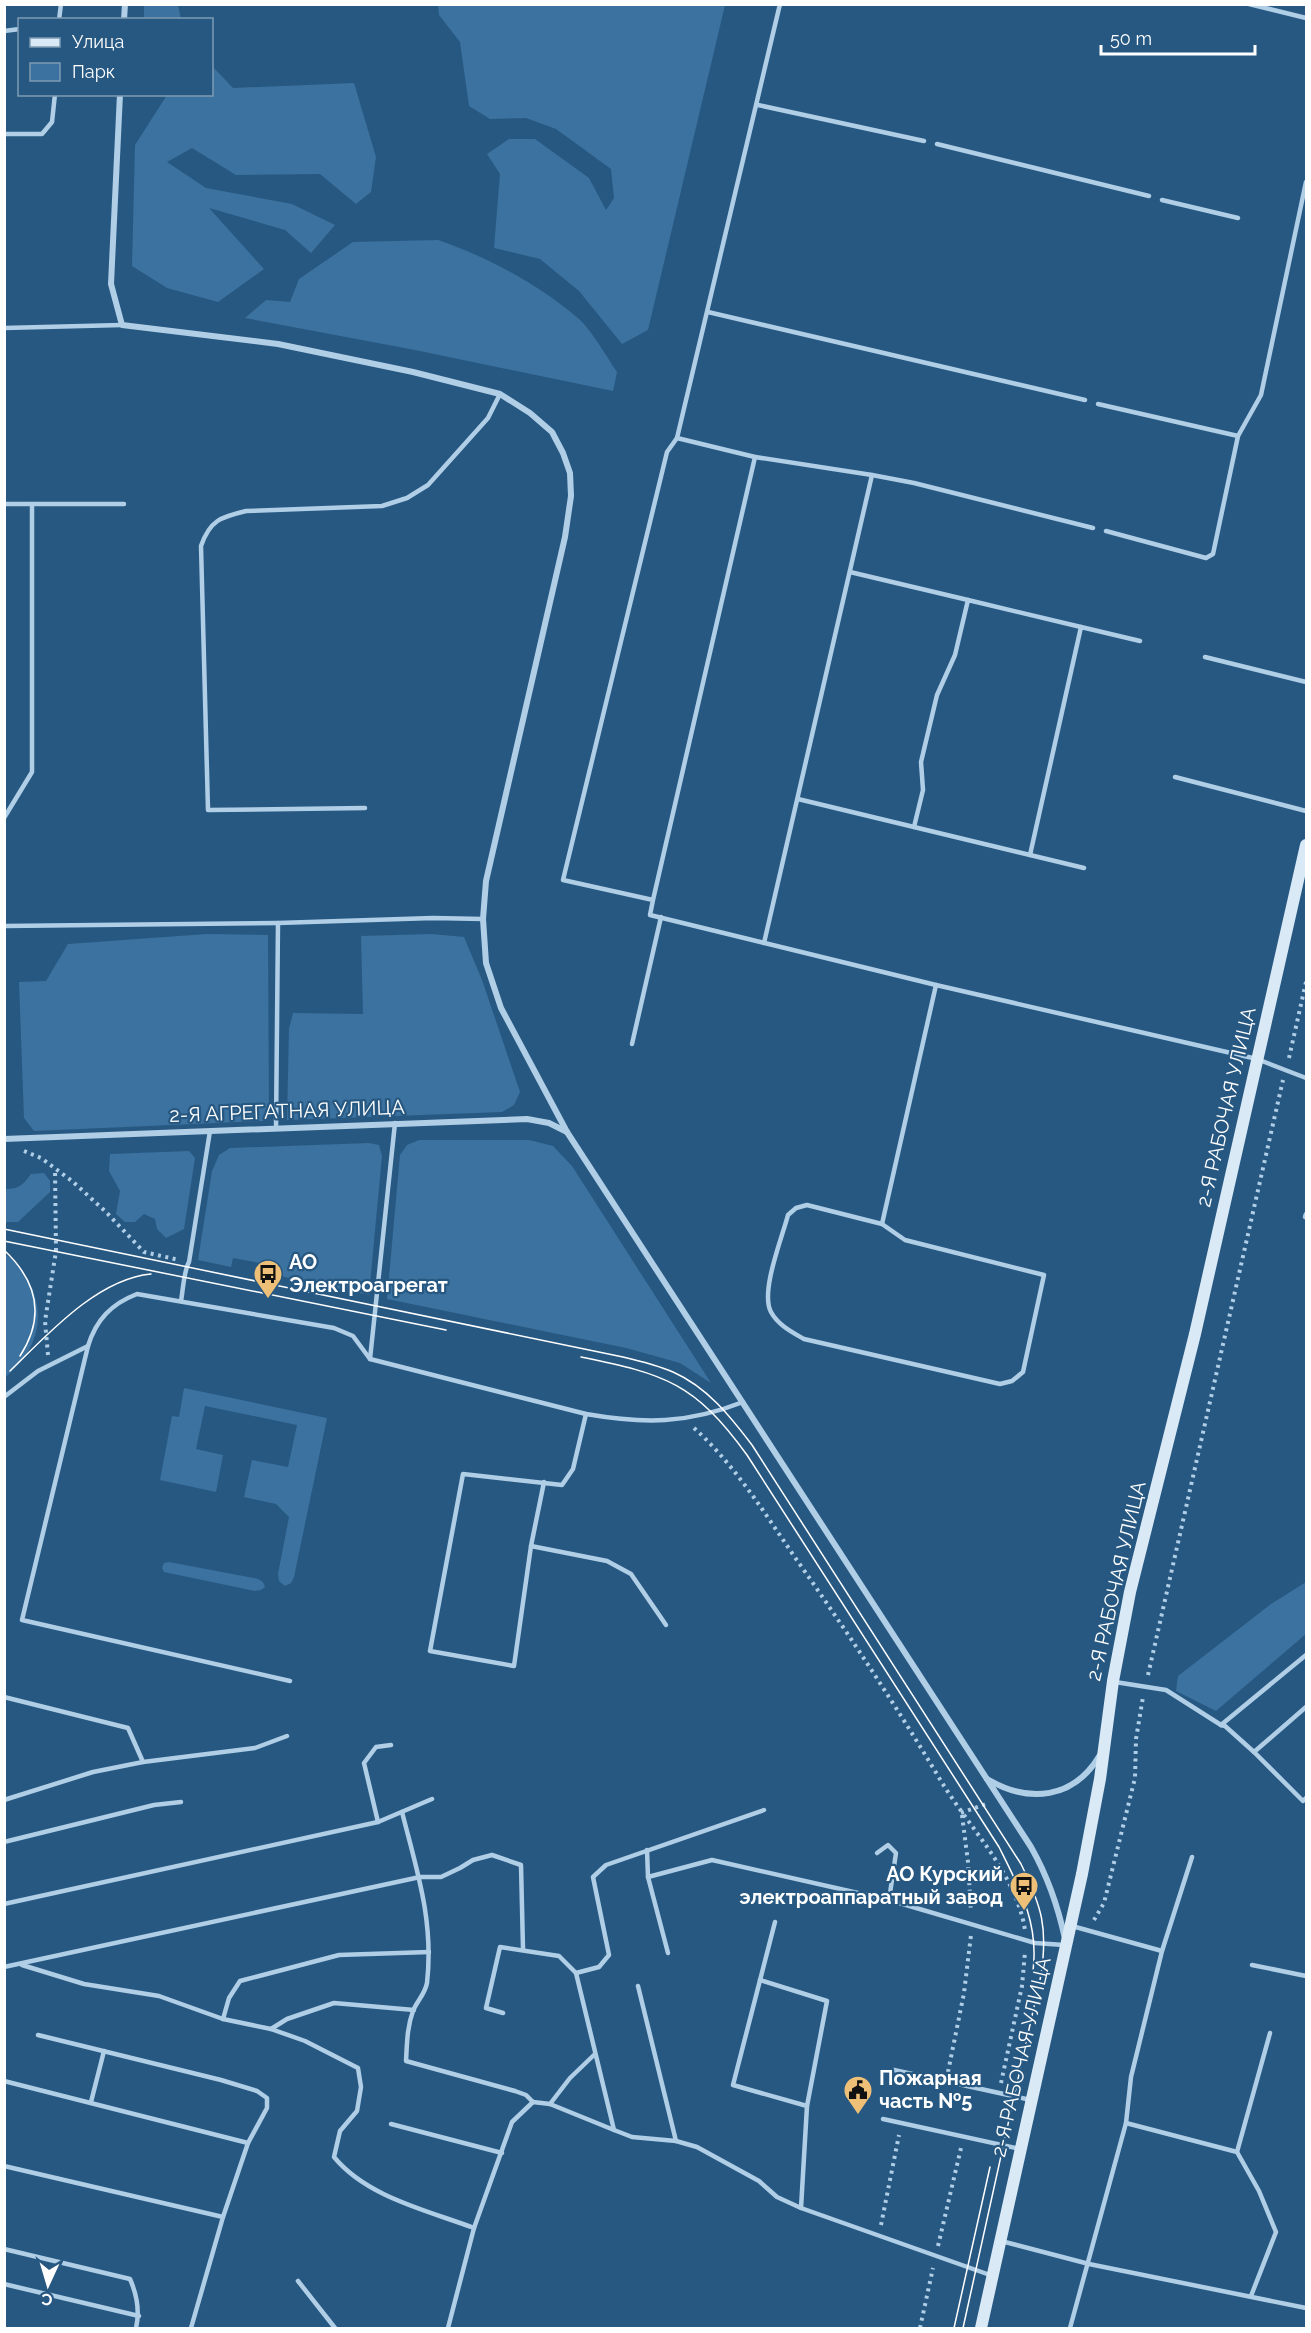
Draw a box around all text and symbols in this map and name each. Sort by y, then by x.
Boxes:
legend [18,18,213,96]
scale bar [1101,18,1256,56]
text: 50 m [1110,28,1152,49]
text: Улица [72,31,124,52]
text: Парк [72,61,115,82]
street label: 2-Я РАБОЧАЯ УЛИЦА [1191,1004,1261,1209]
street label: 2-Я АГРЕГАТНАЯ УЛИЦА [169,1095,406,1127]
place label: АО Электроагрегат [289,1250,448,1297]
bus stop icon: АО Электроагрегат [252,1258,284,1300]
street label: 2-Я РАБОЧАЯ УЛИЦА [1081,1478,1151,1683]
place label: АО Курский электроаппаратный завод [739,1862,1003,1909]
bus stop icon: АО Курский электроаппаратный завод [1008,1870,1040,1912]
street label: 2-Я РАБОЧАЯ УЛИЦА [986,1954,1056,2159]
place label: Пожарная часть №5 [879,2066,982,2113]
public building icon: Пожарная часть №5 [842,2074,874,2116]
north arrow [18,2255,78,2315]
text: С [41,2290,53,2309]

